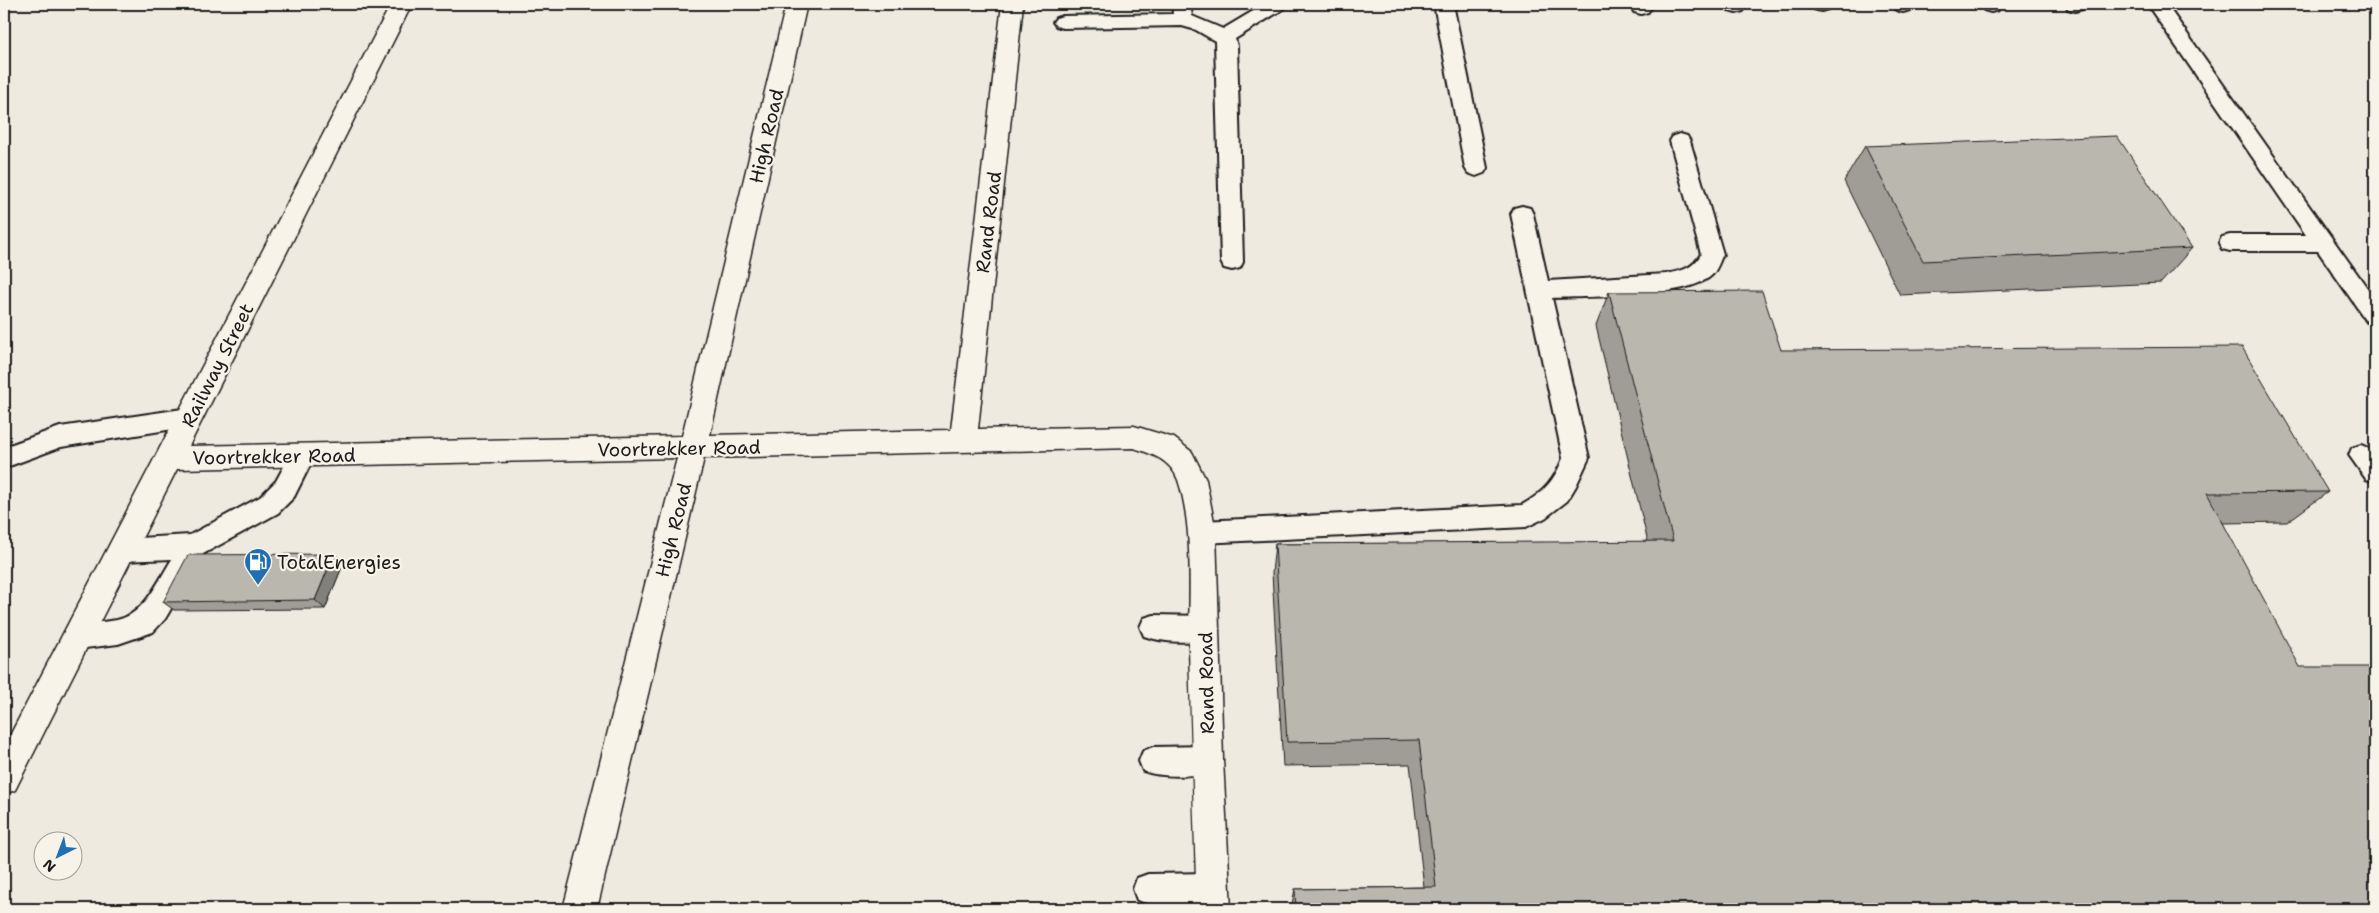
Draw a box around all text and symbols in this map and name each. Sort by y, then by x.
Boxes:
street label: High Road [743,86,790,186]
street label: Rand Road [970,170,1007,274]
street label: Railway Street [175,299,259,432]
street label: Voortrekker Road [597,435,761,462]
street label: Voortrekker Road [192,443,356,470]
street label: High Road [650,480,697,580]
fuel station icon: TotalEnergies [243,547,273,586]
place label: TotalEnergies [277,550,401,575]
street label: Rand Road [1193,632,1220,734]
north arrow [32,830,82,880]
text: N [39,855,59,876]

